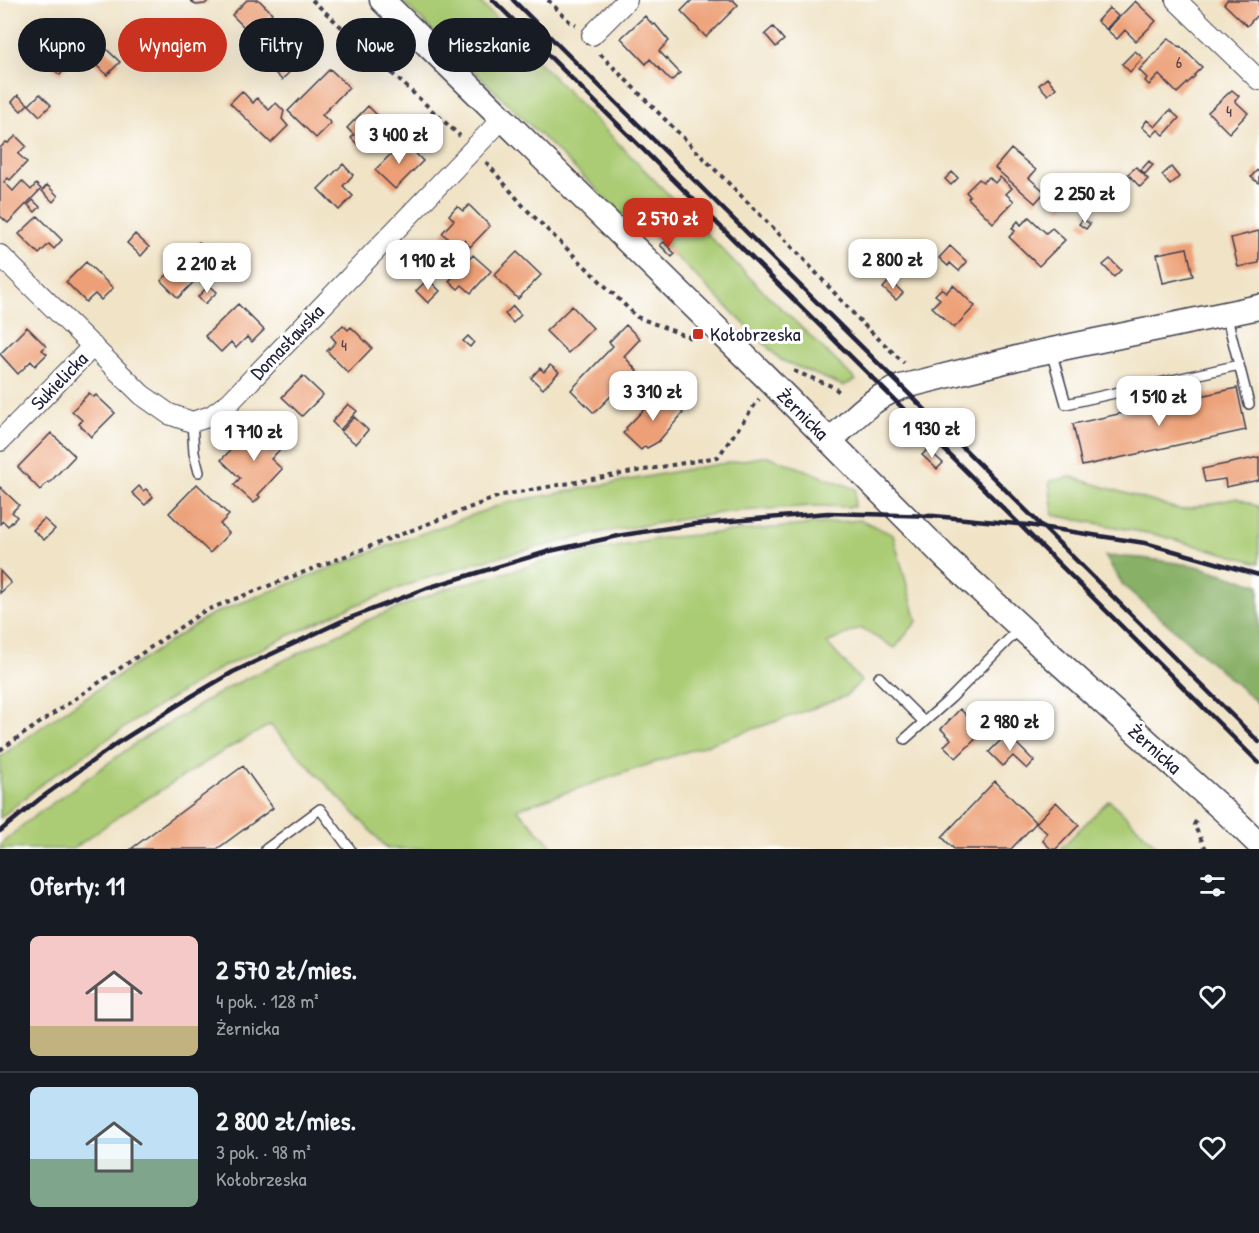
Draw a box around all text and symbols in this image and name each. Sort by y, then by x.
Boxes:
chip: Kupno [18,18,106,72]
chip: Wynajem [118,18,227,72]
chip: Filtry [239,18,324,72]
chip: Nowe [336,18,416,72]
chip: Mieszkanie [428,18,552,72]
house number: 6 [1176,51,1182,73]
house number: 4 [1226,100,1232,122]
pin: 3 400 zł [337,114,461,165]
text: 3 400 zł [369,120,429,147]
pin: 2 250 zł [1023,173,1147,224]
text: 2 250 zł [1054,179,1116,206]
pin: 2 570 zł [606,198,730,249]
text: 2 570 zł [637,204,699,231]
pin: 2 800 zł [831,239,955,290]
pin: 1 910 zł [366,240,490,291]
pin: 2 210 zł [145,243,269,294]
text: 2 800 zł [862,245,924,272]
text: 1 910 zł [400,246,456,273]
text: 2 210 zł [177,249,237,276]
street label: Domasławska [244,298,330,385]
place label: Kołobrzeska [710,320,801,347]
marker: Kołobrzeska [691,327,705,341]
house number: 4 [341,334,347,356]
street label: Sukielicka [24,345,93,416]
pin: 3 310 zł [591,371,715,422]
pin: 1 510 zł [1097,376,1221,427]
text: 3 310 zł [623,377,683,404]
street label: Żernicka [771,382,835,446]
text: 1 510 zł [1130,382,1188,409]
pin: 1 930 zł [870,408,994,459]
pin: 1 710 zł [192,411,316,462]
text: 1 930 zł [903,414,961,441]
text: 1 710 zł [225,417,283,444]
pin: 2 980 zł [948,701,1072,752]
text: 2 980 zł [980,707,1040,734]
street label: Żernicka [1123,717,1188,780]
text: Oferty: 11 [30,868,125,903]
icon: filters [1196,869,1229,902]
text: 2 570 zł/mies. [216,952,357,987]
icon: home [78,960,150,1032]
icon: heart [1196,980,1229,1013]
text: 4 pok. · 128 m² [216,987,319,1014]
text: Żernicka [216,1014,279,1041]
text: 2 800 zł/mies. [216,1103,356,1138]
icon: home [78,1111,150,1183]
icon: heart [1196,1131,1229,1164]
text: 3 pok. · 98 m² [216,1138,311,1165]
text: Kołobrzeska [216,1165,306,1192]

